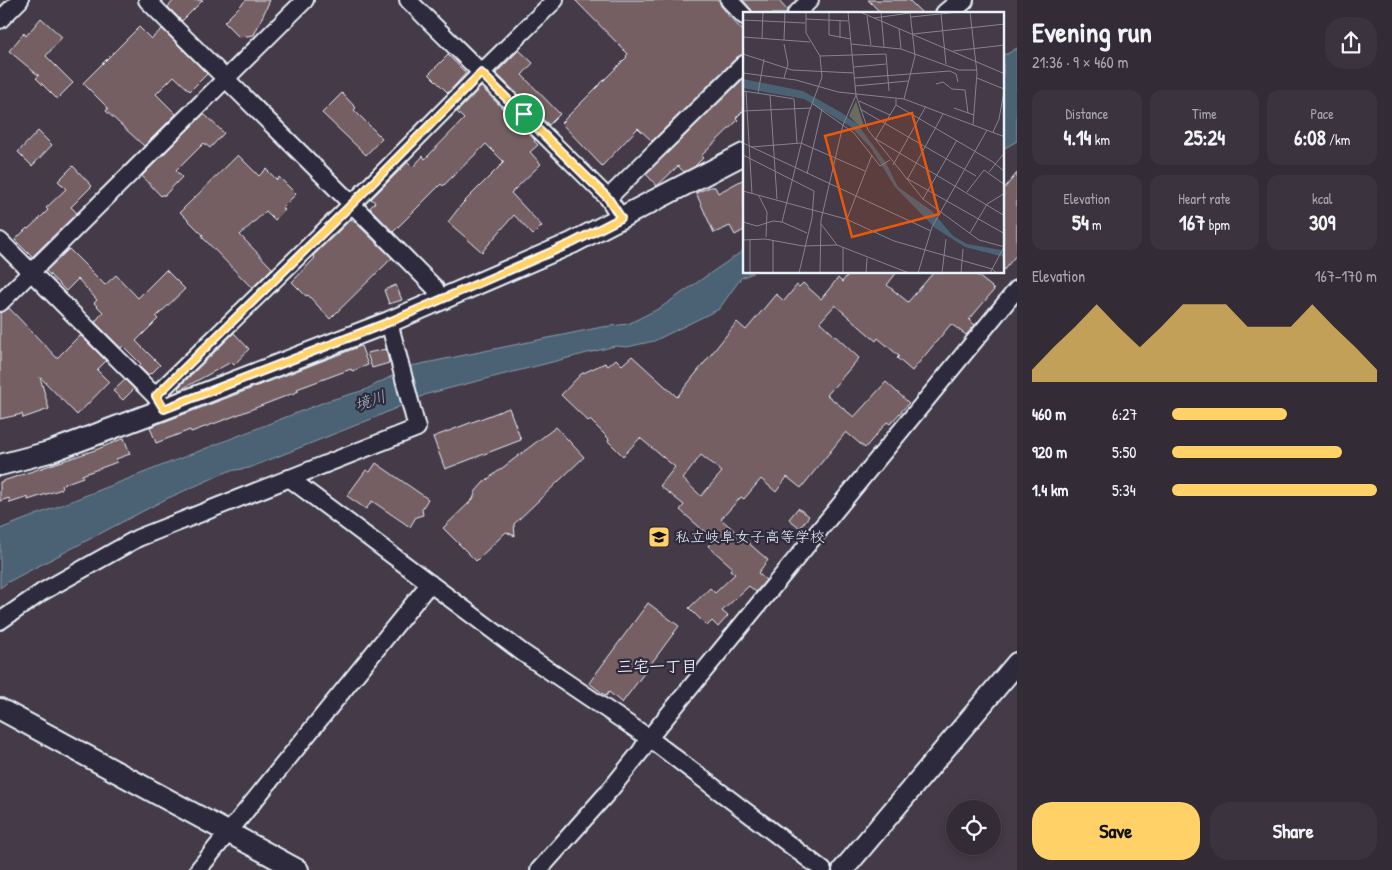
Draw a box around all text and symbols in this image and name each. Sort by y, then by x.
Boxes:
inset map [743,12,1004,274]
text: Evening run [1032,13,1152,51]
button: share [1325,17,1377,69]
text: 21:36 · 9 × 460 m [1032,51,1128,73]
pin [503,93,545,135]
icon: arrive [510,100,538,128]
text: Distance [1065,104,1108,123]
text: Time [1192,104,1217,123]
text: Pace [1311,104,1334,123]
text: 4.14 [1064,123,1091,152]
text: 25:24 [1184,123,1225,152]
text: 6:08 [1294,123,1326,152]
text: km [1091,130,1110,149]
text: /km [1326,130,1350,149]
text: Elevation [1064,189,1110,208]
text: Heart rate [1178,189,1231,208]
text: kcal [1312,189,1332,208]
text: 54 [1072,208,1089,237]
text: 167 [1179,208,1205,237]
text: 309 [1309,208,1335,237]
text: m [1089,215,1102,234]
text: bpm [1205,215,1230,234]
text: Elevation [1032,265,1085,287]
text: 167–170 m [1315,265,1377,287]
water label: 境川 [351,385,389,415]
text: 460 m [1032,403,1066,425]
text: 6:27 [1112,403,1138,425]
text: 920 m [1032,441,1067,463]
text: 5:50 [1112,441,1136,463]
text: 1.4 km [1032,479,1068,501]
text: 5:34 [1112,479,1136,501]
school or university icon: 私立岐阜女子高等学校 [647,525,671,549]
place label: 私立岐阜女子高等学校 [675,526,825,547]
district label: 三宅一丁目 [617,655,697,677]
map controls [946,800,1001,855]
button: locate [946,800,1001,855]
button: Save [1032,802,1200,860]
button: Share [1210,802,1377,860]

